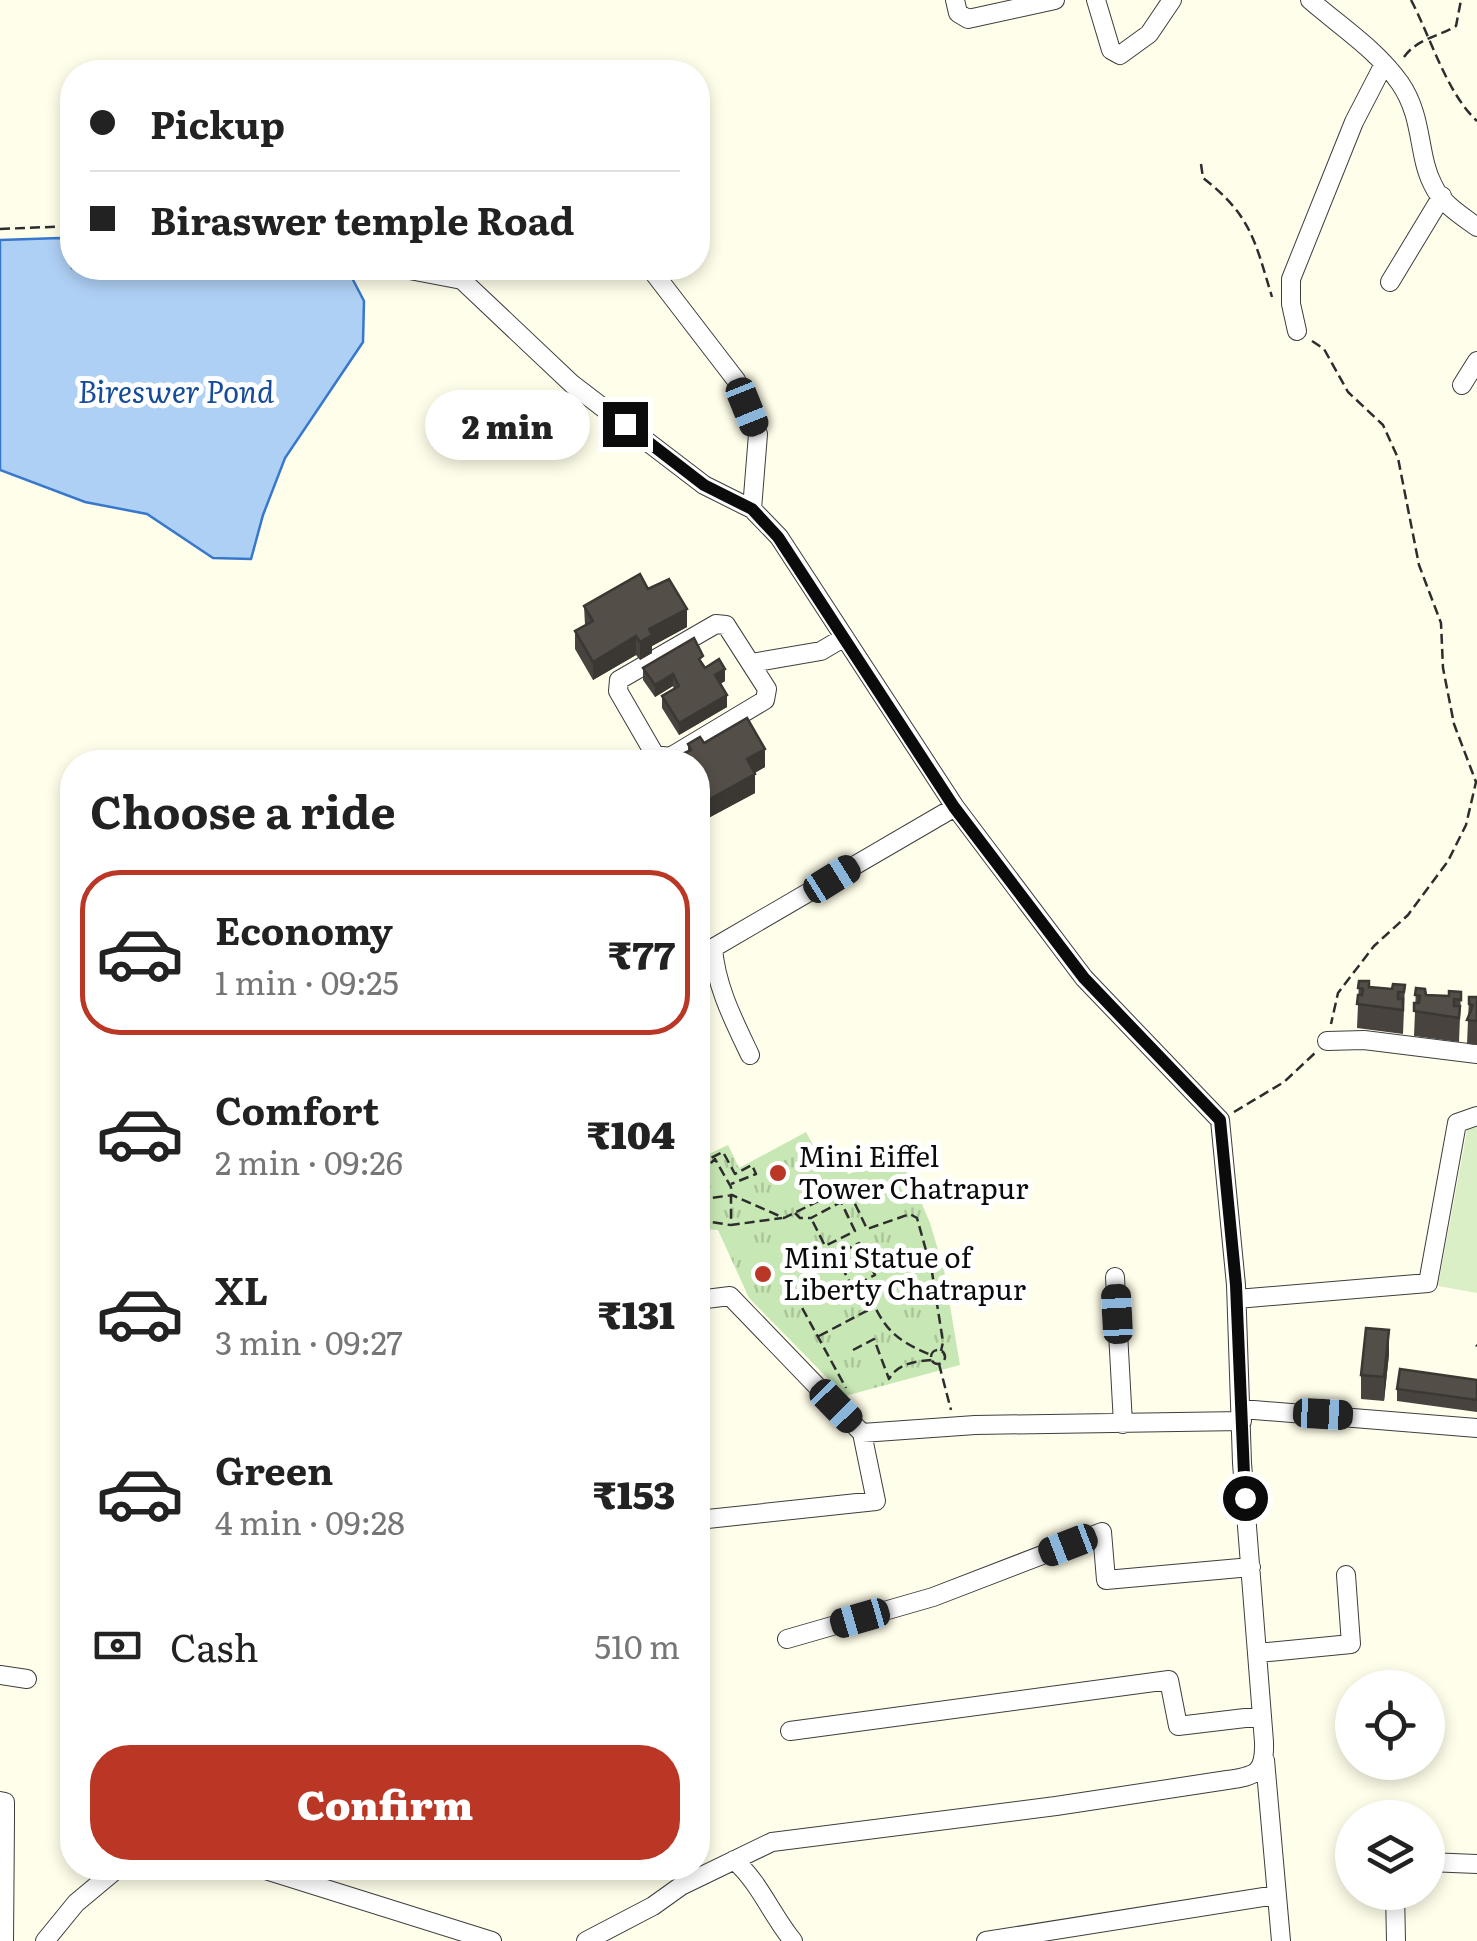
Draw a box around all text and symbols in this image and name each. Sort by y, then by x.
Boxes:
text: Pickup [150,94,285,151]
text: Biraswer temple Road [150,190,575,247]
water label: Bireswer Pond [78,368,275,412]
car [722,374,772,440]
callout: 2 min [425,389,590,459]
text: 2 min [462,401,553,449]
route end [603,402,648,447]
text: Choose a ride [90,776,396,843]
car [799,850,865,908]
text: Economy [215,900,393,957]
icon: car [95,908,185,998]
text: ₹77 [608,924,675,981]
text: 1 min · 09:25 [215,957,399,1005]
text: Comfort [215,1080,379,1137]
icon: car [95,1088,185,1178]
text: ₹104 [587,1104,675,1161]
place label: Mini Eiffel Tower Chatrapur [798,1134,1029,1208]
text: 2 min · 09:26 [215,1137,403,1185]
marker: Mini Eiffel Tower Chatrapur [767,1162,789,1184]
place label: Mini Statue of Liberty Chatrapur [783,1235,1027,1309]
text: XL [215,1260,268,1317]
marker: Mini Statue of Liberty Chatrapur [752,1263,774,1285]
icon: car [95,1268,185,1358]
car [1100,1283,1134,1345]
text: ₹131 [598,1284,675,1341]
text: 3 min · 09:27 [215,1317,403,1365]
car [804,1374,868,1438]
car [1292,1397,1354,1431]
text: Green [215,1440,333,1497]
icon: car [95,1448,185,1538]
text: ₹153 [593,1464,675,1521]
route start [1223,1476,1268,1521]
text: 4 min · 09:28 [215,1497,405,1545]
car [1035,1520,1101,1570]
car [827,1595,893,1641]
text: Cash [170,1617,259,1674]
icon: cash [90,1618,145,1673]
text: 510 m [595,1621,680,1669]
map controls [1335,1670,1445,1910]
button: locate [1335,1670,1445,1780]
button: Confirm [90,1745,680,1860]
button: layers [1335,1800,1445,1910]

